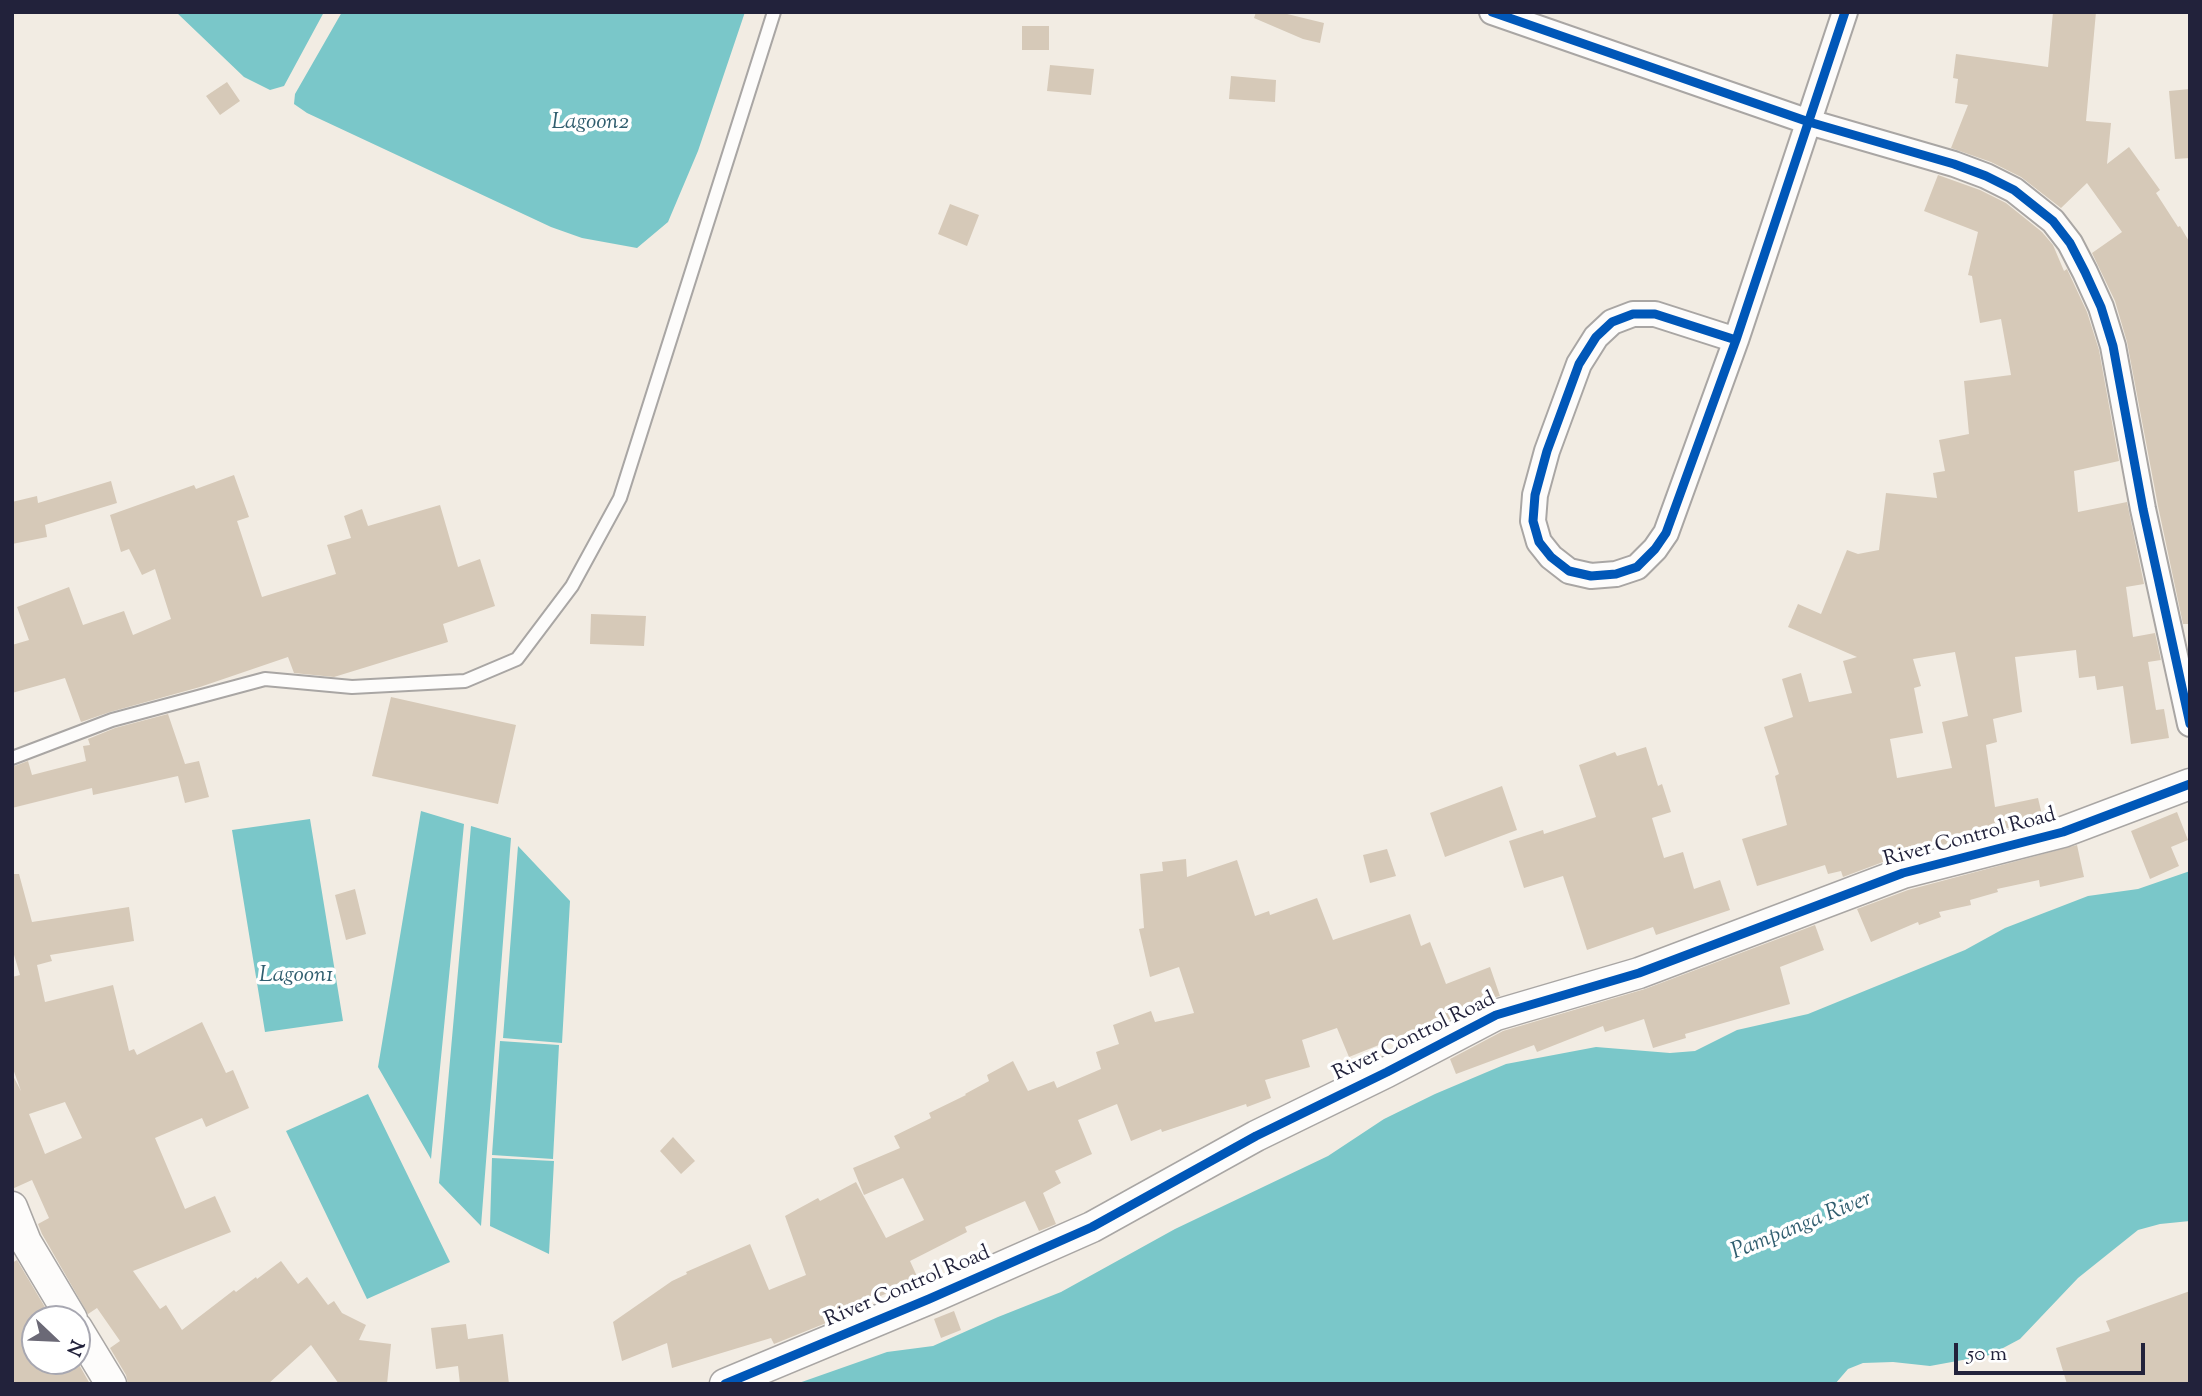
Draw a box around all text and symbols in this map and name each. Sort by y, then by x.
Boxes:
water label: Lagoon2 [551,110,629,138]
street label: River Control Road [1881,804,2059,874]
water label: Lagoon1 [259,963,333,991]
street label: River Control Road [1330,988,1500,1088]
water label: Pampanga River [1728,1186,1876,1268]
street label: River Control Road [821,1242,995,1334]
north arrow [21,1305,91,1375]
scale bar [1957,1330,2148,1374]
text: N [59,1335,89,1360]
text: 50 m [1967,1340,2007,1370]

